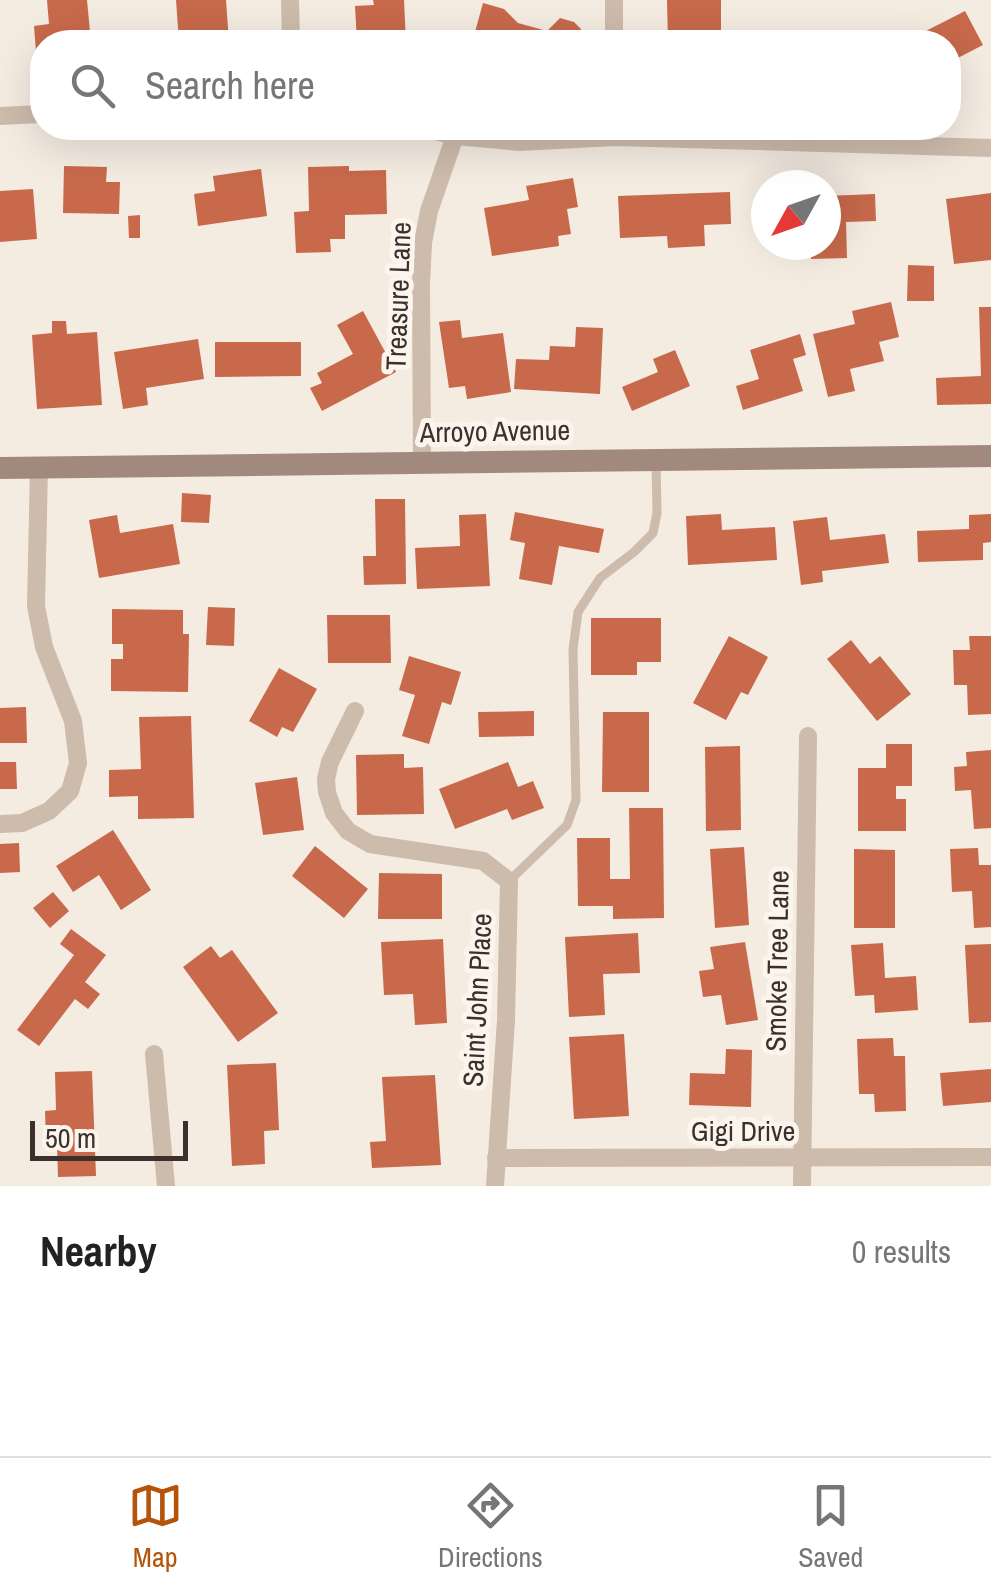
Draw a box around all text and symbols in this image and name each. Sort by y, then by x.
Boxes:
search box [30,30,961,140]
icon: search [65,58,120,113]
text: Search here [145,60,315,111]
north arrow [751,170,841,260]
street label: Treasure Lane [376,221,420,371]
street label: Arroyo Avenue [419,411,570,451]
street label: Smoke Tree Lane [756,870,798,1052]
street label: Saint John Place [453,912,501,1088]
street label: Gigi Drive [691,1112,795,1150]
scale bar [30,1116,188,1160]
text: 50 m [45,1119,96,1157]
text: Nearby [40,1223,157,1279]
text: 0 results [852,1230,951,1273]
tab: Map [128,1478,183,1576]
tab: Directions [438,1478,543,1576]
tab: Saved [798,1478,863,1576]

